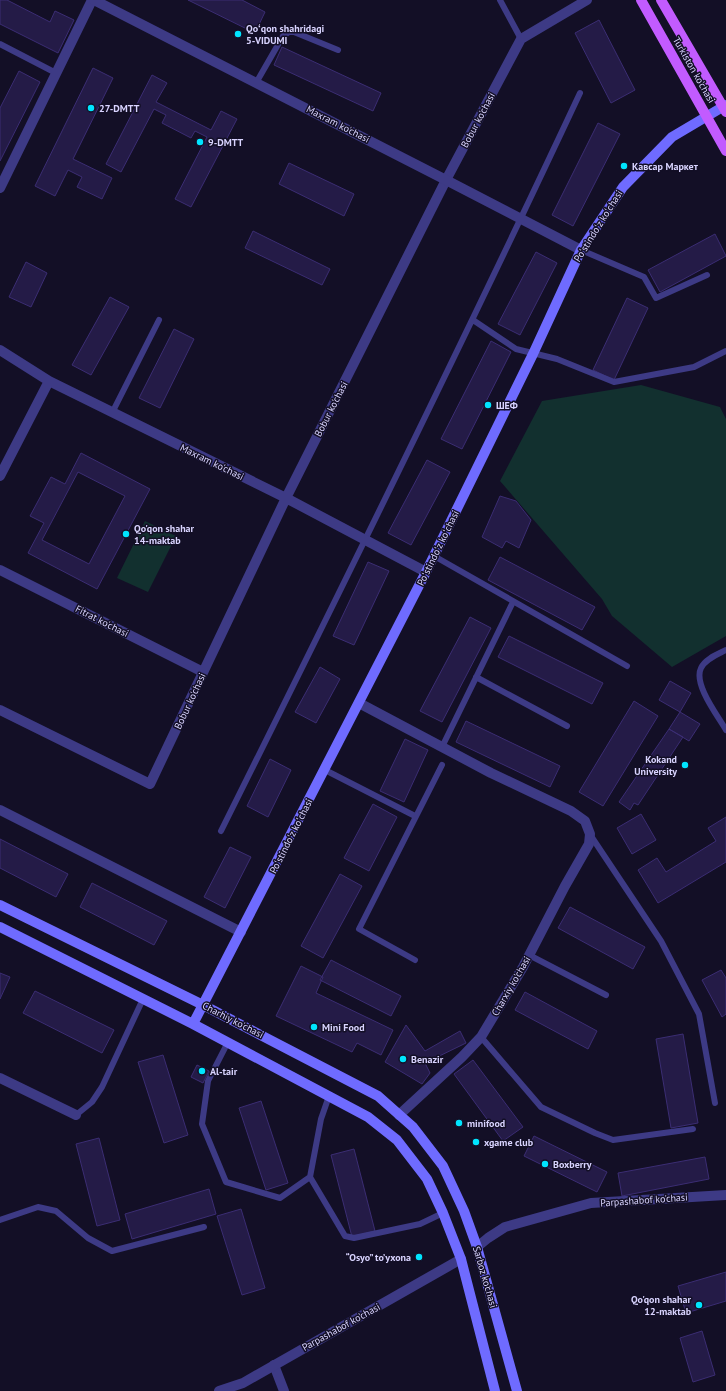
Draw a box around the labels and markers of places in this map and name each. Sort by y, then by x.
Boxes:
place label: Qoʻqon shahridagi 5-VIDUMI [246,22,325,47]
marker: Qoʻqon shahridagi 5-VIDUMI [233,29,243,39]
place label: 27-DMTT [99,102,140,115]
marker: 27-DMTT [86,103,96,113]
place label: 9-DMTT [208,136,244,149]
marker: 9-DMTT [195,137,205,147]
place label: Кавсар Маркет [632,160,699,173]
marker: Кавсар Маркет [619,161,629,171]
place label: ШЕФ [496,399,518,412]
marker: ШЕФ [483,400,493,410]
place label: Qo'qon shahar 14-maktab [134,522,195,547]
marker: Qo'qon shahar 14-maktab [121,529,131,539]
place label: Kokand University [634,753,677,778]
marker: Kokand University [680,760,690,770]
place label: Mini Food [322,1021,365,1034]
marker: Mini Food [309,1022,319,1032]
place label: Benazir [411,1053,444,1066]
marker: Benazir [398,1054,408,1064]
place label: Al-tair [210,1065,238,1078]
marker: Al-tair [197,1066,207,1076]
place label: minifood [467,1117,505,1130]
marker: minifood [454,1118,464,1128]
place label: xgame club [484,1136,534,1149]
marker: xgame club [471,1137,481,1147]
place label: Boxberry [553,1158,592,1171]
marker: Boxberry [540,1159,550,1169]
place label: “Osyo” to’yxona [346,1251,411,1264]
marker: “Osyo” to’yxona [414,1252,424,1262]
place label: Qo'qon shahar 12-maktab [631,1293,692,1318]
marker: Qo'qon shahar 12-maktab [694,1300,704,1310]

